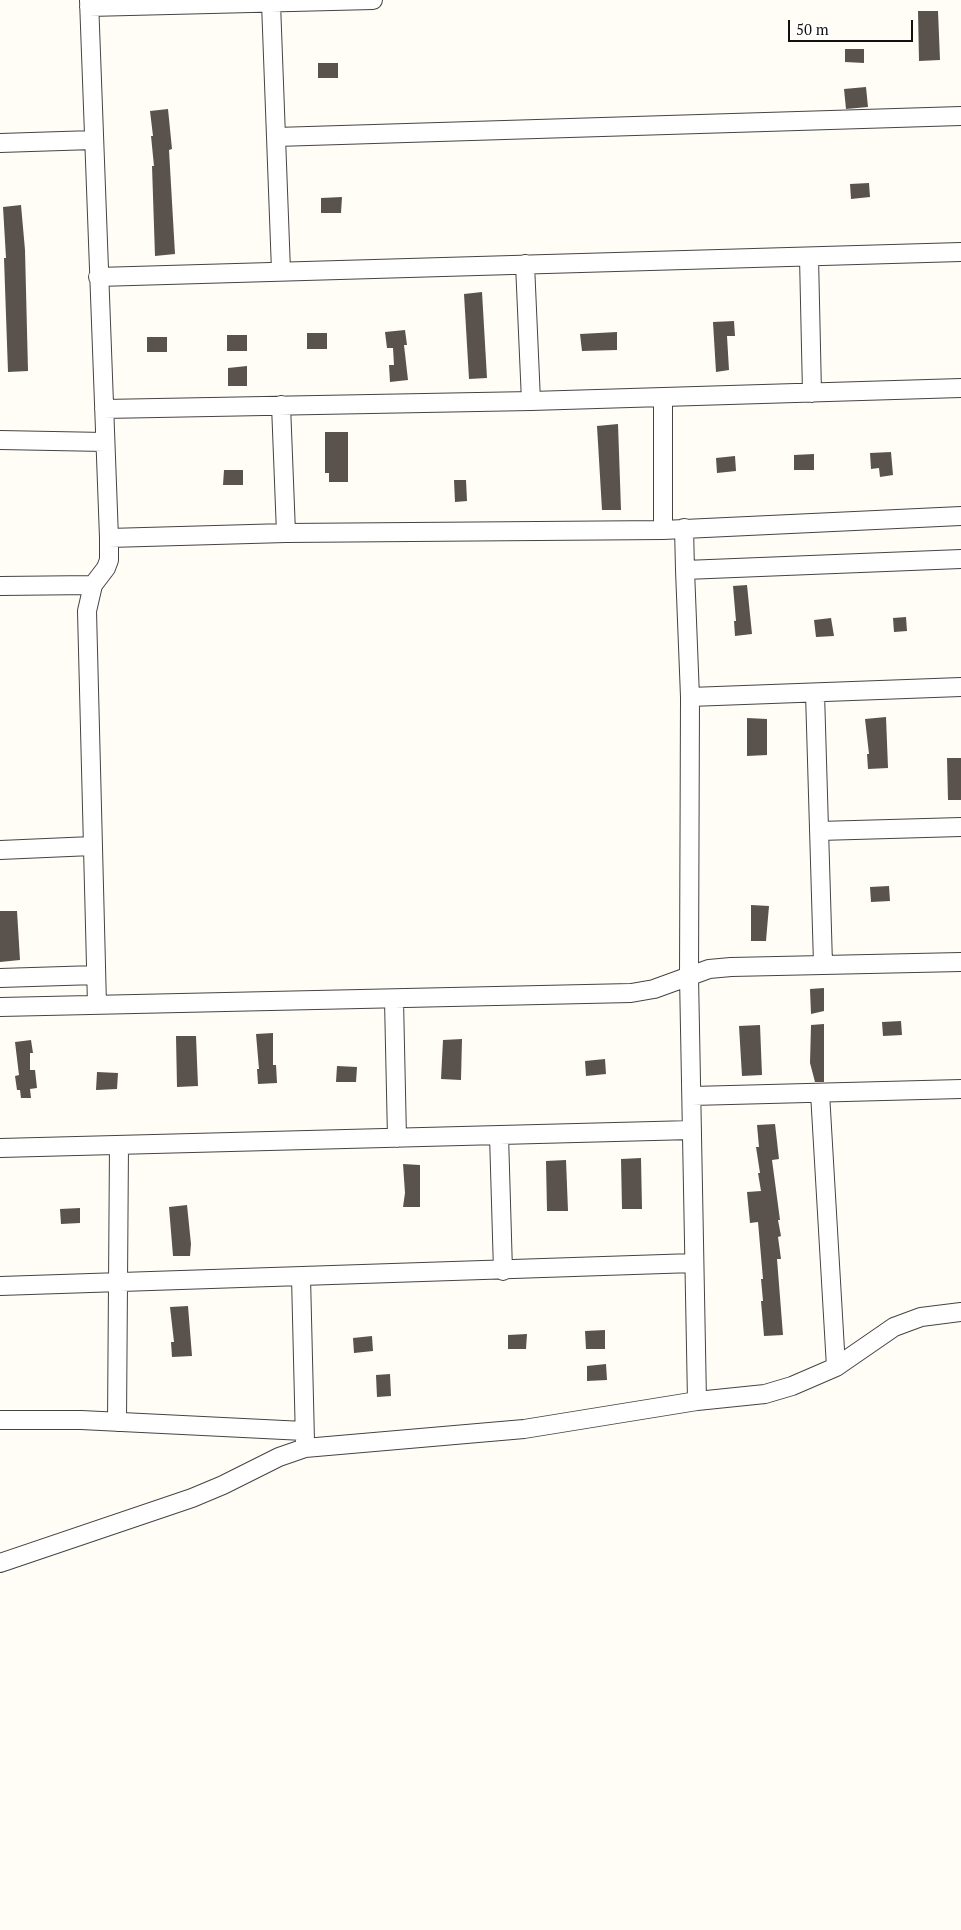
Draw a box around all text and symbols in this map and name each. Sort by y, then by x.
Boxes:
scale bar [791,10,916,42]
text: 50 m [796,19,829,39]

